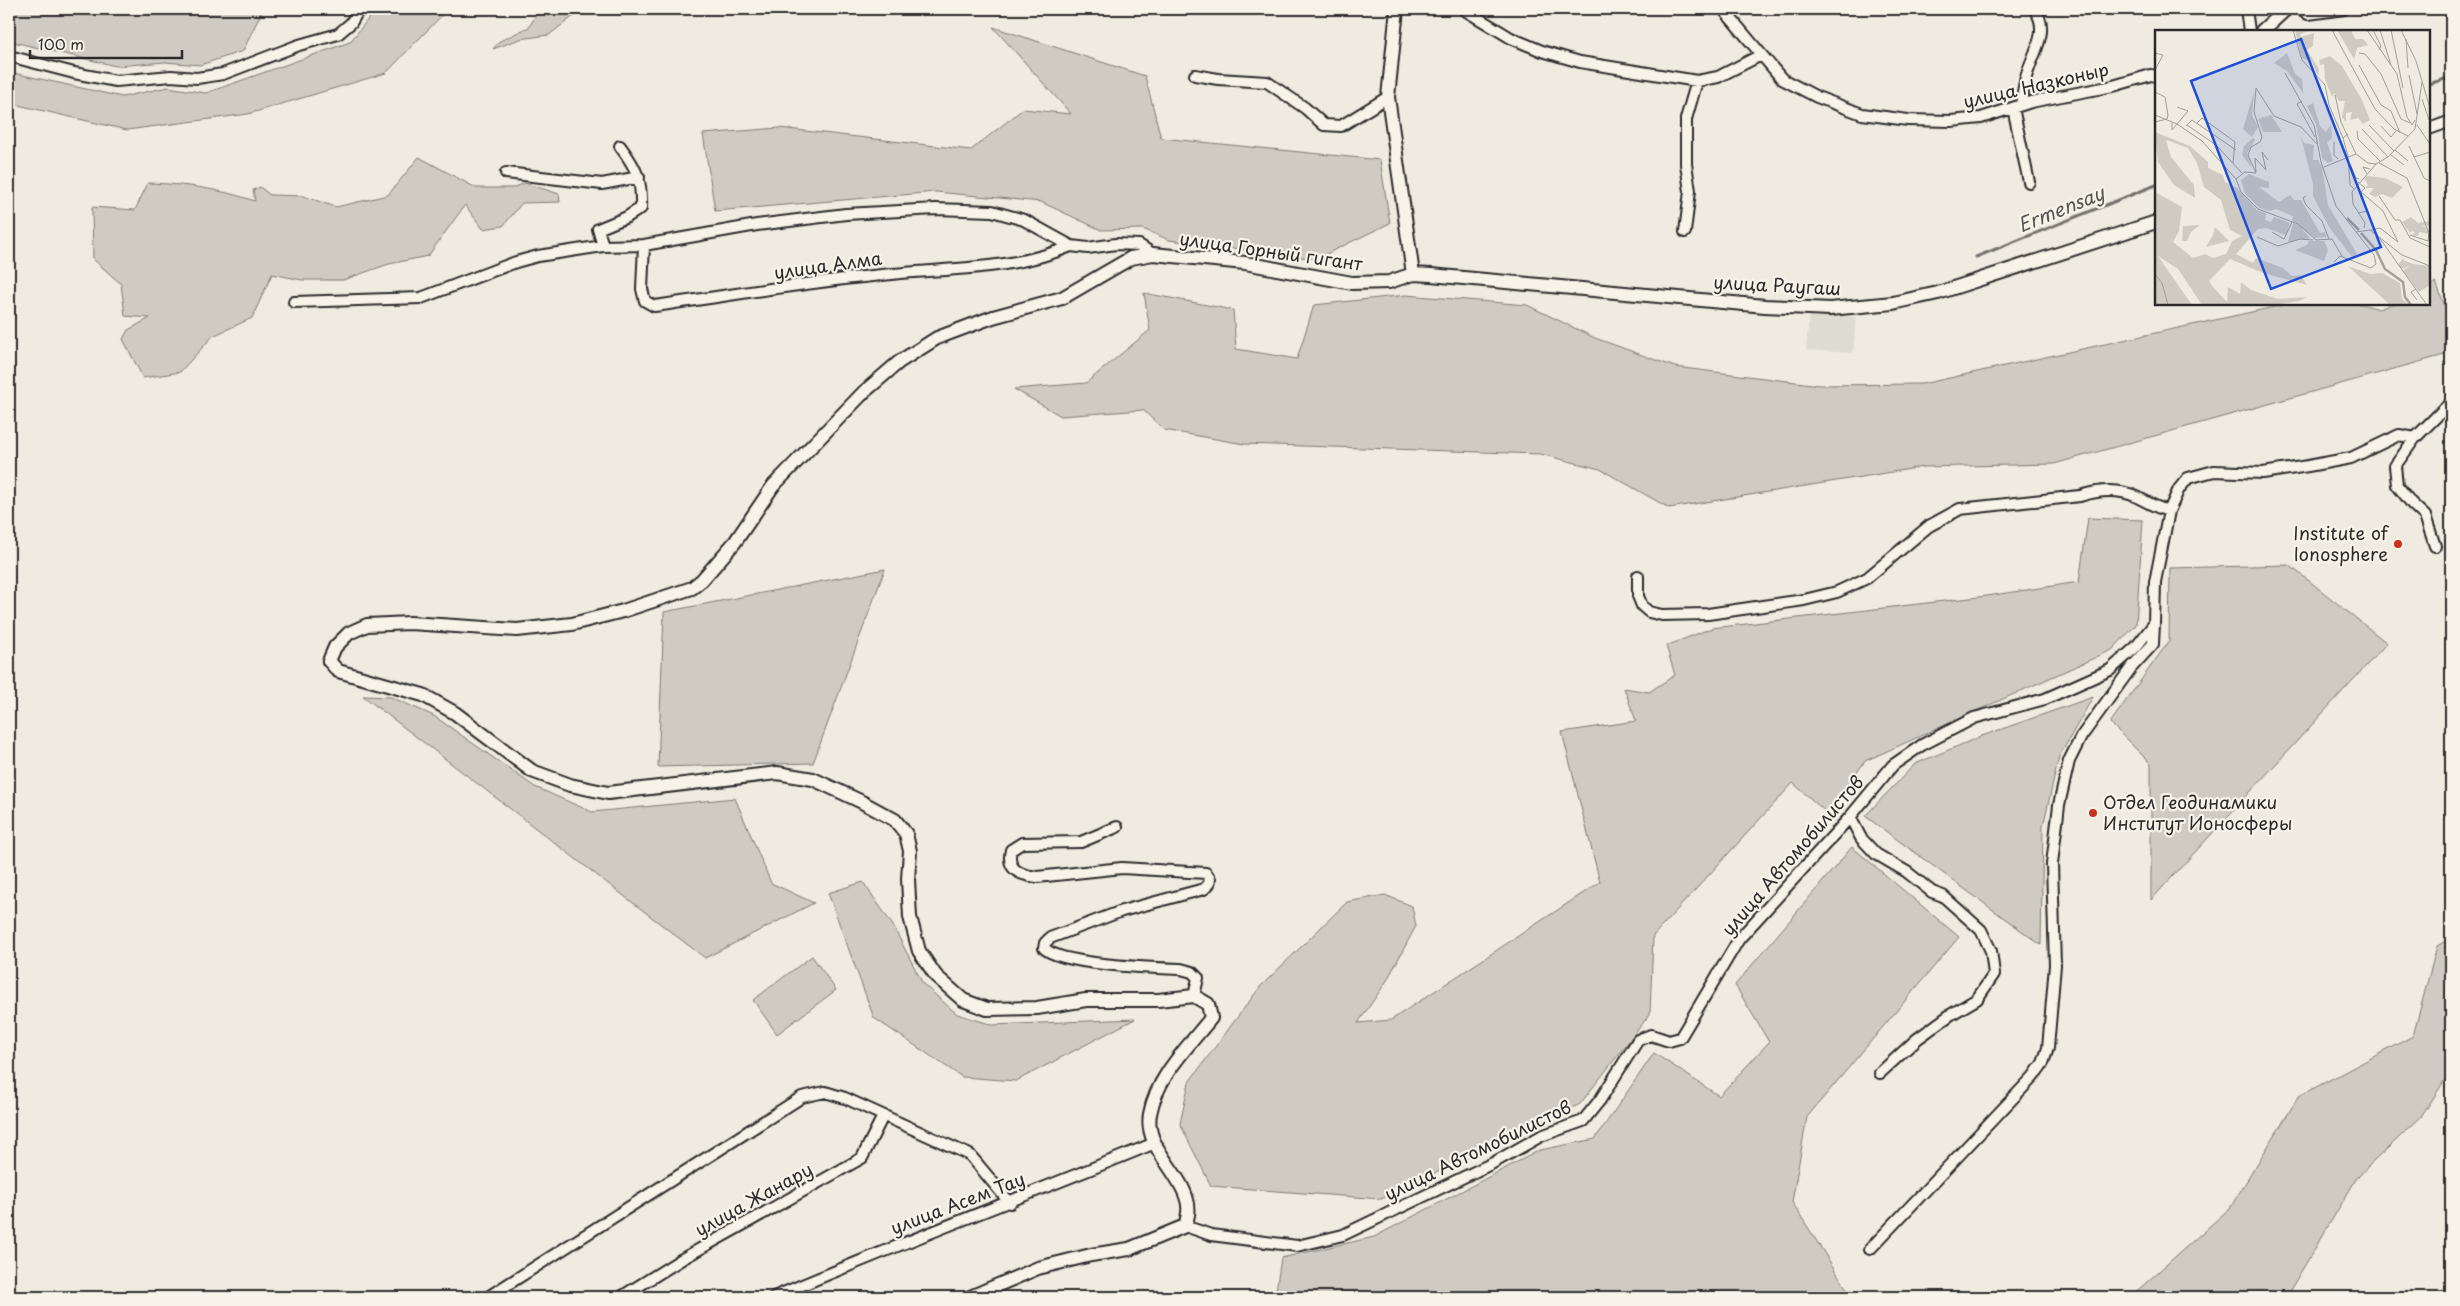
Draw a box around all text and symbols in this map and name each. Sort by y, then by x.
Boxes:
scale bar [30,28,182,60]
inset map [2155,30,2430,305]
text: 100 m [38,32,84,55]
street label: улица Назконыр [1960,55,2111,114]
water label: Ermensay [2013,178,2109,238]
street label: улица Горный гигант [1178,224,1365,277]
street label: улица Алма [772,244,883,285]
street label: улица Раугаш [1713,268,1842,301]
place label: Institute of Ionosphere [2293,519,2390,567]
marker: Institute of Ionosphere [2392,538,2404,550]
street label: улица Автомобилистов [1714,769,1869,941]
place label: Отдел Геодинамики Институт Ионосферы [2103,788,2292,836]
marker: Отдел Геодинамики Институт Ионосферы [2087,807,2099,819]
street label: улица Автомобилистов [1379,1093,1575,1207]
street label: улица Жанару [689,1155,817,1242]
street label: улица Асем Тау [886,1165,1029,1241]

